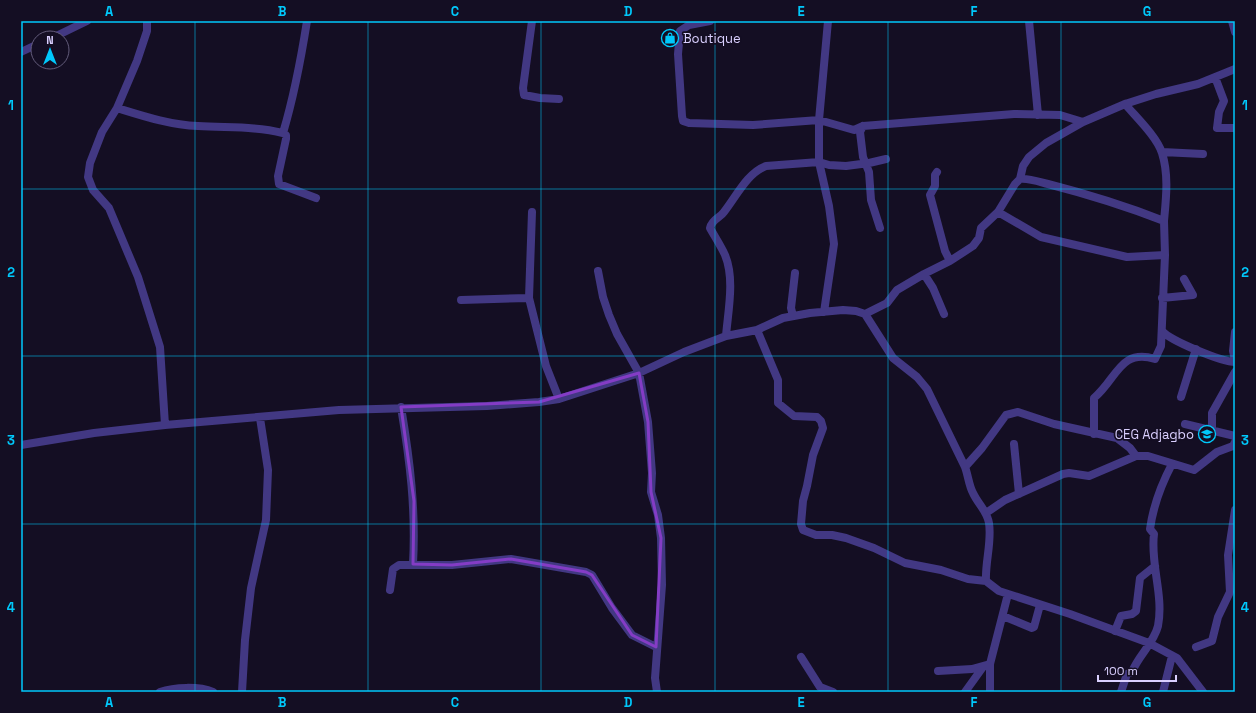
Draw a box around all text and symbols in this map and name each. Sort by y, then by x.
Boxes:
text: A [105,3,114,20]
text: B [278,3,287,20]
text: C [451,3,459,20]
text: D [624,3,633,20]
text: E [797,3,805,20]
text: F [971,3,978,20]
text: G [1143,3,1151,20]
shop icon: Boutique [660,28,680,48]
north arrow [30,30,70,70]
place label: Boutique [683,30,741,47]
text: N [46,33,54,47]
text: 1 [8,97,14,114]
text: 1 [1242,97,1248,114]
text: 2 [7,264,15,281]
text: 2 [1241,264,1249,281]
school or university icon: CEG Adjagbo [1197,424,1217,444]
place label: CEG Adjagbo [1115,426,1194,443]
text: 3 [7,432,15,449]
text: 3 [1241,432,1249,449]
text: 4 [7,599,15,616]
text: 4 [1241,599,1249,616]
scale bar [1098,657,1176,683]
text: 100 m [1104,663,1138,679]
text: A [105,694,114,711]
text: B [278,694,287,711]
text: C [451,694,459,711]
text: D [624,694,633,711]
text: E [797,694,805,711]
text: F [971,694,978,711]
text: G [1143,694,1151,711]

